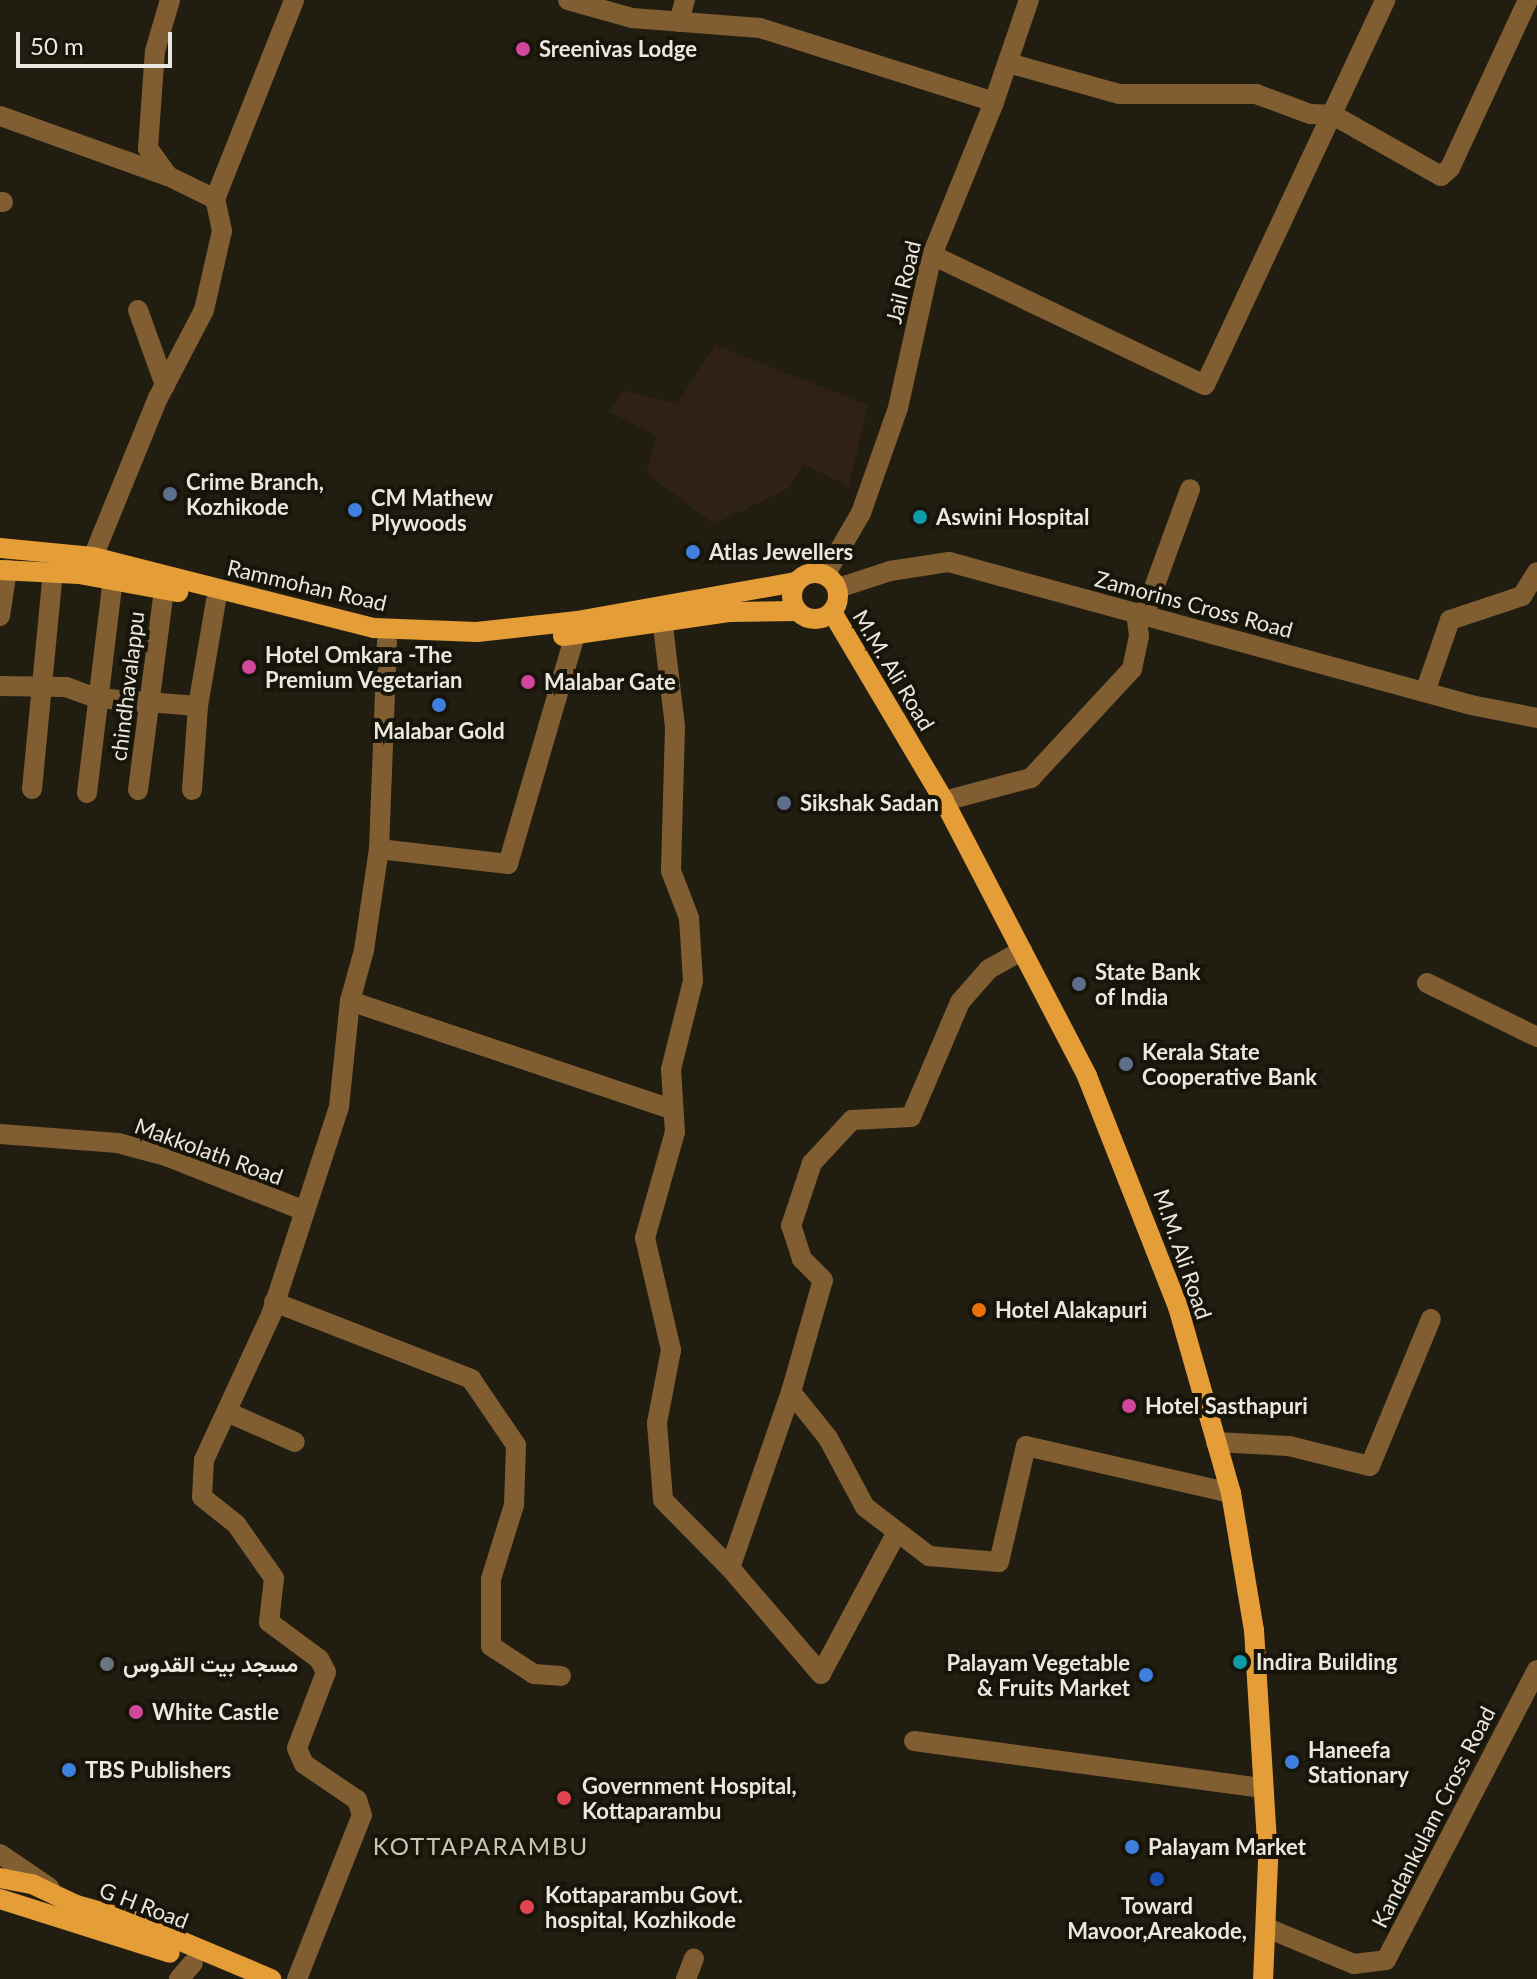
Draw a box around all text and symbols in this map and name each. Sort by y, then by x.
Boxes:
scale bar [20,16,176,66]
text: 50 m [30,31,84,60]
place label: Sreenivas Lodge [539,36,697,62]
marker: Sreenivas Lodge [514,40,532,58]
street label: Jail Road [880,238,926,326]
place label: Crime Branch, Kozhikode [186,468,324,520]
place label: CM Mathew Plywoods [371,484,493,536]
marker: Crime Branch, Kozhikode [161,485,179,503]
marker: CM Mathew Plywoods [346,501,364,519]
place label: Aswini Hospital [936,504,1089,530]
marker: Aswini Hospital [911,508,929,526]
place label: Atlas Jewellers [709,539,854,565]
marker: Atlas Jewellers [684,543,702,561]
street label: Rammohan Road [225,554,389,616]
street label: Zamorins Cross Road [1092,565,1296,643]
street label: M.M. Ali Road [848,605,940,735]
street label: chindhavalappu [105,610,149,762]
place label: Hotel Omkara -The Premium Vegetarian [265,641,463,692]
marker: Hotel Omkara -The Premium Vegetarian [240,658,258,676]
place label: Malabar Gate [544,669,676,695]
marker: Malabar Gate [519,673,537,691]
marker: Malabar Gold [430,696,448,714]
place label: Malabar Gold [373,718,505,744]
place label: Sikshak Sadan [800,790,939,816]
marker: Sikshak Sadan [775,794,793,812]
place label: State Bank of India [1095,958,1201,1010]
marker: State Bank of India [1070,975,1088,993]
place label: Kerala State Cooperative Bank [1142,1038,1317,1090]
marker: Kerala State Cooperative Bank [1117,1055,1135,1073]
street label: Makkolath Road [131,1112,287,1190]
street label: M.M. Ali Road [1148,1185,1218,1323]
place label: Hotel Alakapuri [995,1297,1148,1323]
marker: Hotel Alakapuri [970,1301,988,1319]
place label: Hotel Sasthapuri [1145,1393,1308,1419]
marker: Hotel Sasthapuri [1120,1397,1138,1415]
place label: Palayam Vegetable & Fruits Market [946,1649,1130,1700]
place label: Indira Building [1256,1649,1397,1675]
place label: مسجد بیت القدوس [123,1651,298,1677]
marker: Indira Building [1231,1653,1249,1671]
marker: مسجد بیت القدوس [98,1655,116,1673]
marker: Palayam Vegetable & Fruits Market [1137,1666,1155,1684]
place label: White Castle [152,1699,279,1725]
street label: Kandankulam Cross Road [1366,1702,1500,1932]
marker: White Castle [127,1703,145,1721]
place label: Haneefa Stationary [1308,1736,1409,1788]
marker: Haneefa Stationary [1283,1753,1301,1771]
place label: TBS Publishers [85,1757,231,1783]
marker: TBS Publishers [60,1761,78,1779]
place label: Government Hospital, Kottaparambu [582,1772,797,1824]
marker: Government Hospital, Kottaparambu [553,1787,575,1809]
district label: KOTTAPARAMBU [373,1832,589,1860]
place label: Palayam Market [1148,1834,1306,1860]
marker: Palayam Market [1123,1838,1141,1856]
marker: Toward Mavoor,Areakode, [1148,1870,1166,1888]
street label: G H Road [96,1876,192,1934]
place label: Kottaparambu Govt. hospital, Kozhikode [545,1881,743,1932]
place label: Toward Mavoor,Areakode, [1067,1892,1247,1944]
marker: Kottaparambu Govt. hospital, Kozhikode [516,1896,538,1918]

